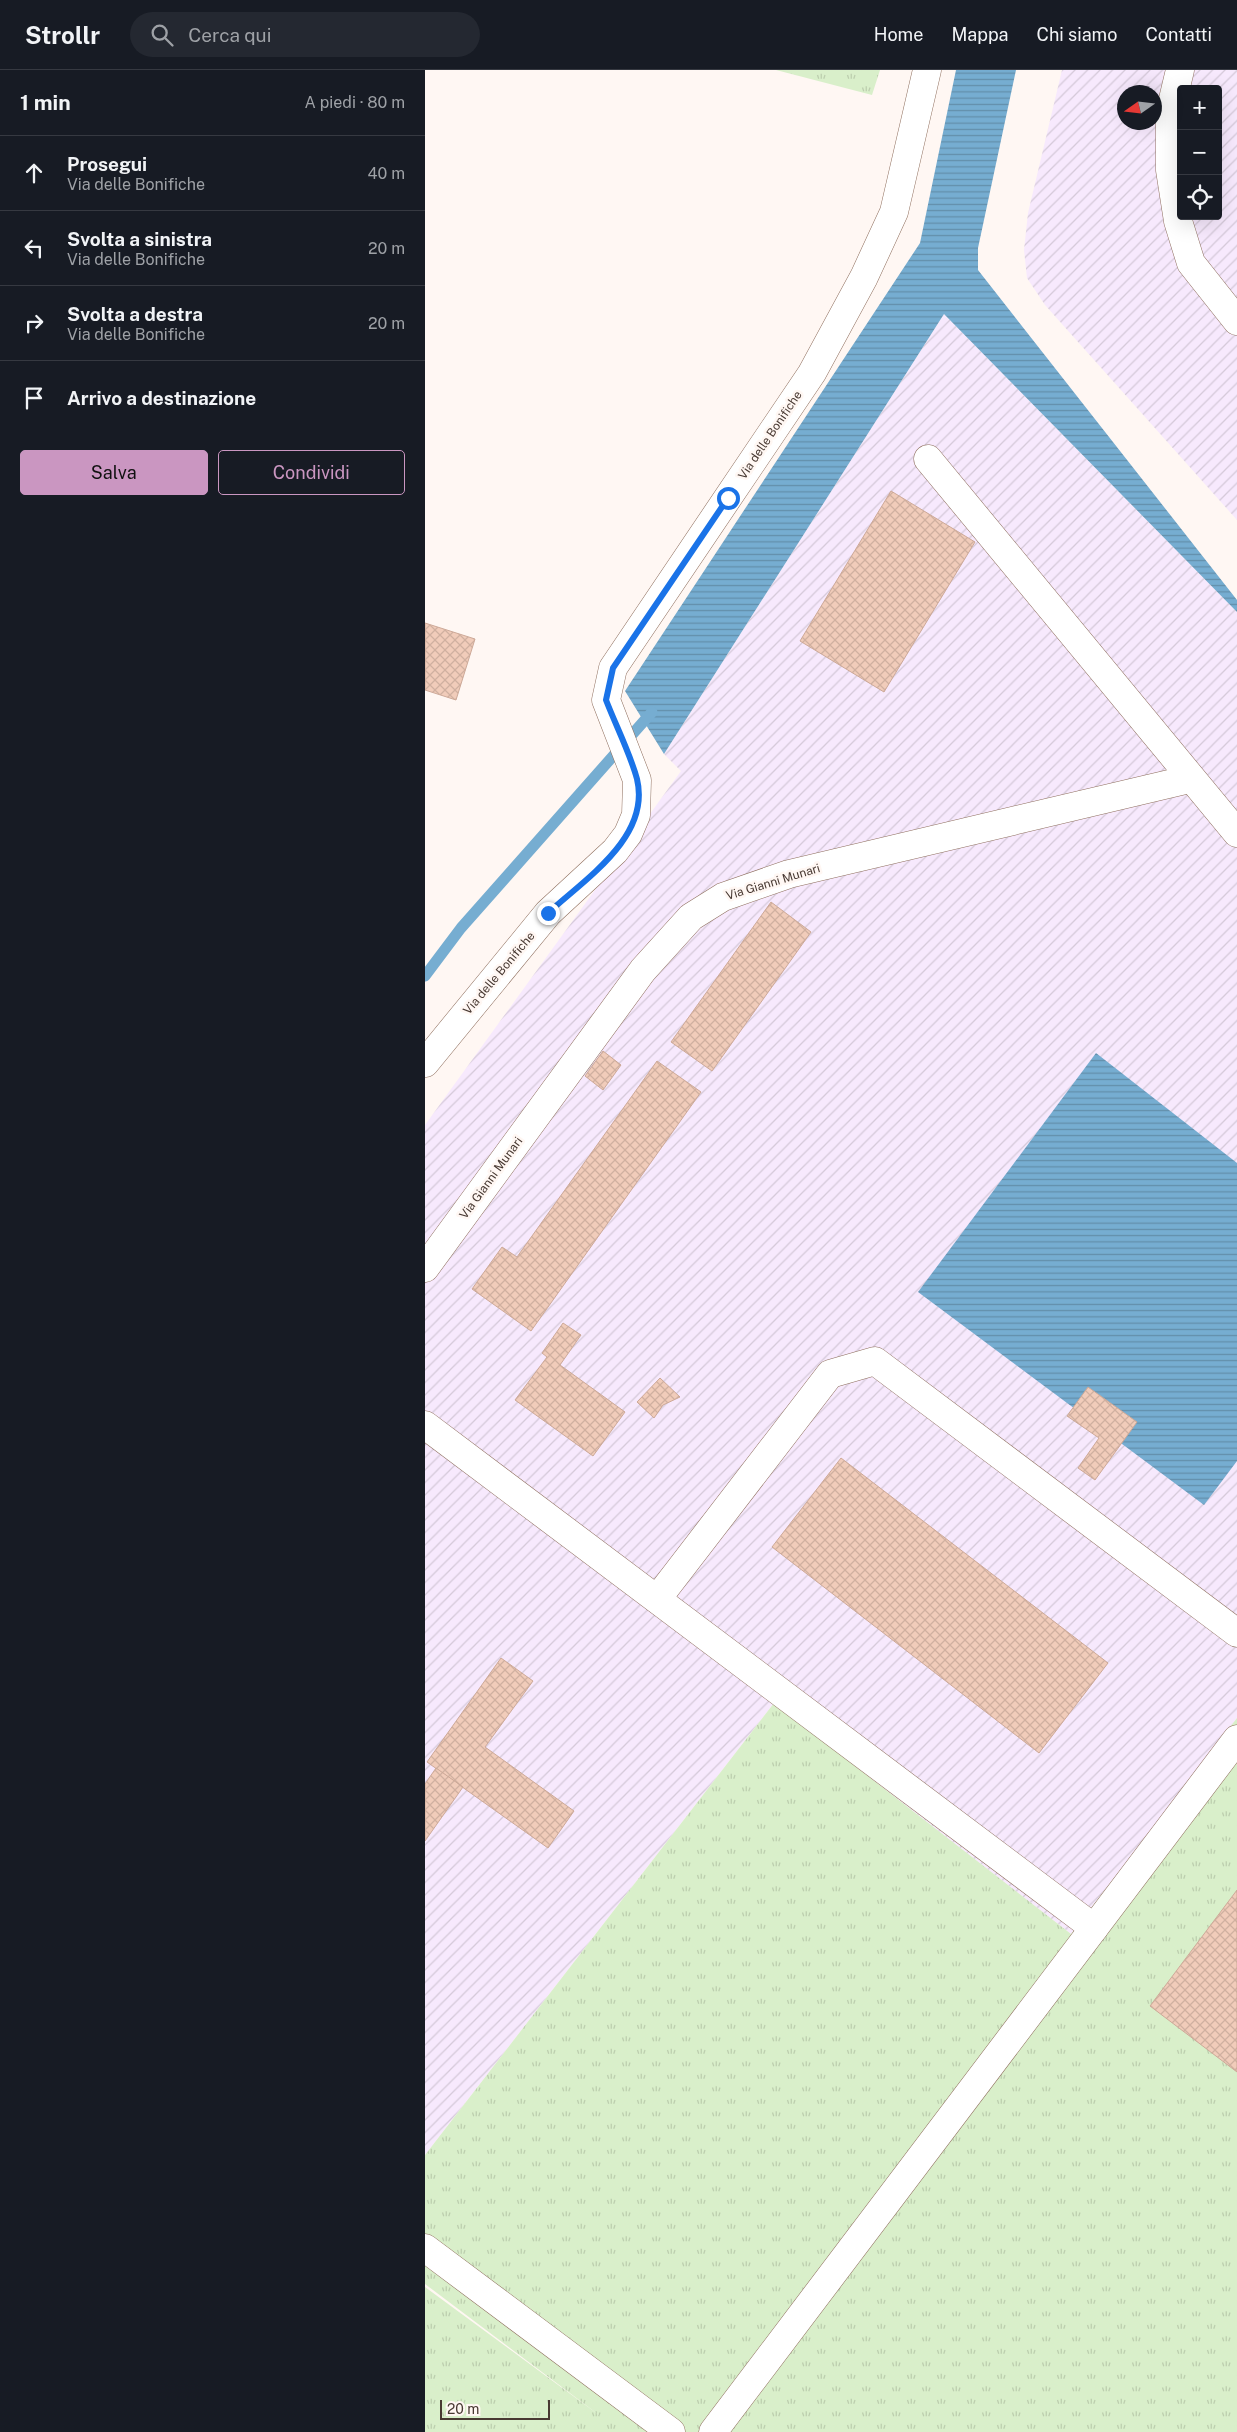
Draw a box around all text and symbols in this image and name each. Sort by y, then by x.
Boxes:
search box [130,12,480,57]
text: Strollr [25,21,100,49]
icon: search [148,21,176,49]
text: Cerca qui [188,24,271,46]
text: Home [874,24,923,45]
text: Mappa [951,24,1009,45]
text: Chi siamo [1037,24,1117,45]
text: Contatti [1145,24,1212,45]
north arrow [1117,85,1162,130]
map controls [1177,85,1222,220]
button: + [1177,85,1222,130]
text: 1 min [20,90,71,115]
text: A piedi · 80 m [304,93,405,112]
button: − [1177,130,1222,175]
text: Prosegui [67,153,147,175]
icon: ahead [20,159,48,187]
text: 40 m [367,164,405,183]
text: Via delle Bonifiche [67,175,205,194]
button: locate [1177,175,1222,220]
text: Svolta a sinistra [67,228,212,250]
icon: left [20,234,48,262]
text: 20 m [368,239,405,258]
text: Via delle Bonifiche [67,250,205,269]
text: Svolta a destra [67,303,203,325]
icon: right [20,309,48,337]
text: 20 m [368,314,405,333]
text: Via delle Bonifiche [67,325,205,344]
icon: arrive [20,384,48,412]
text: Arrivo a destinazione [67,387,256,409]
street label: Via delle Bonifiche [735,388,805,482]
button: Salva [20,450,208,495]
button: Condividi [218,450,405,495]
route start [717,487,740,510]
street label: Via Gianni Munari [724,861,822,903]
route end [537,902,560,925]
street label: Via delle Bonifiche [460,929,538,1017]
street label: Via Gianni Munari [457,1134,525,1222]
scale bar [440,2397,550,2420]
text: 20 m [447,2401,479,2417]

